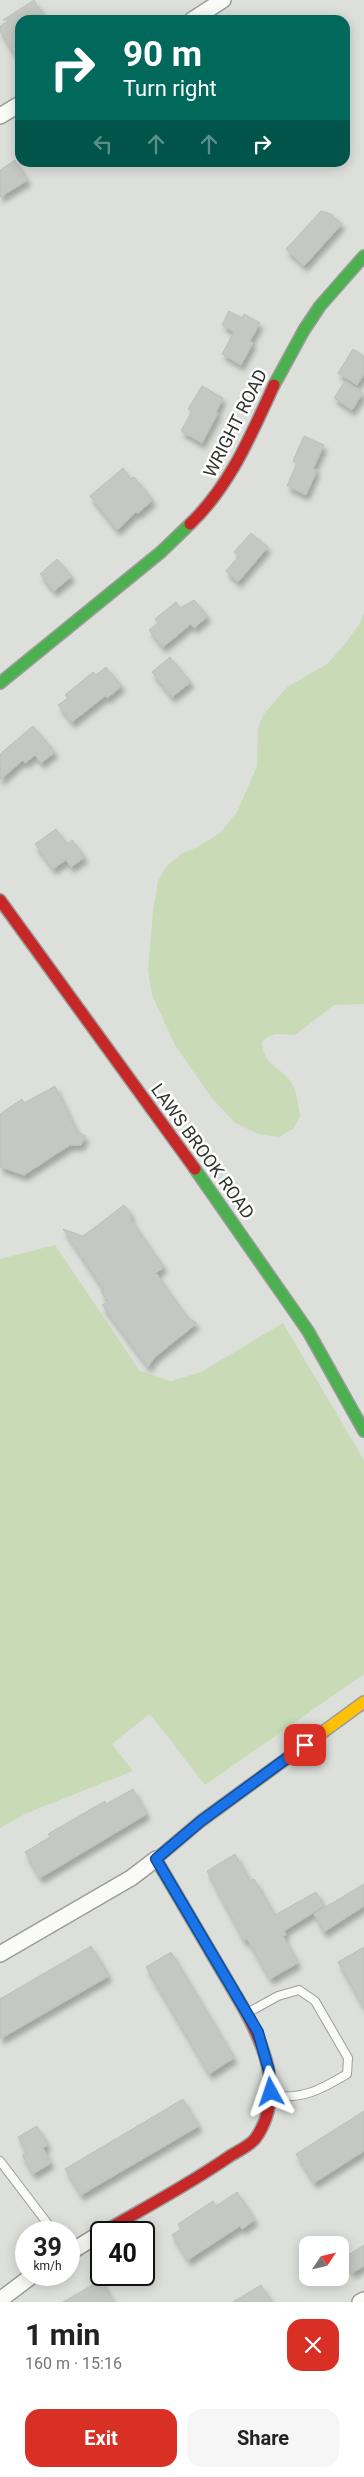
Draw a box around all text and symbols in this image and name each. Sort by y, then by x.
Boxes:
text: 90 m [123,34,202,75]
icon: right [40,35,105,100]
text: Turn right [123,76,217,101]
icon: left [89,130,117,158]
icon: ahead [142,130,170,158]
icon: ahead [195,130,223,158]
icon: right [248,130,276,158]
street label: WRIGHT ROAD [199,365,271,481]
street label: LAWS BROOK ROAD [147,1079,259,1223]
pin [284,1724,326,1766]
icon: arrive [291,1731,319,1759]
position arrow [244,2065,296,2117]
speed limit sign: 40 [90,2221,155,2286]
text: 39 [33,2233,62,2262]
north arrow [299,2236,349,2286]
map controls [299,2236,349,2286]
text: km/h [33,2259,62,2273]
text: 1 min [25,2317,100,2352]
button: close [287,2319,339,2371]
text: 160 m · 15:16 [25,2354,122,2373]
button: Exit [25,2409,177,2467]
button: Share [187,2409,339,2467]

